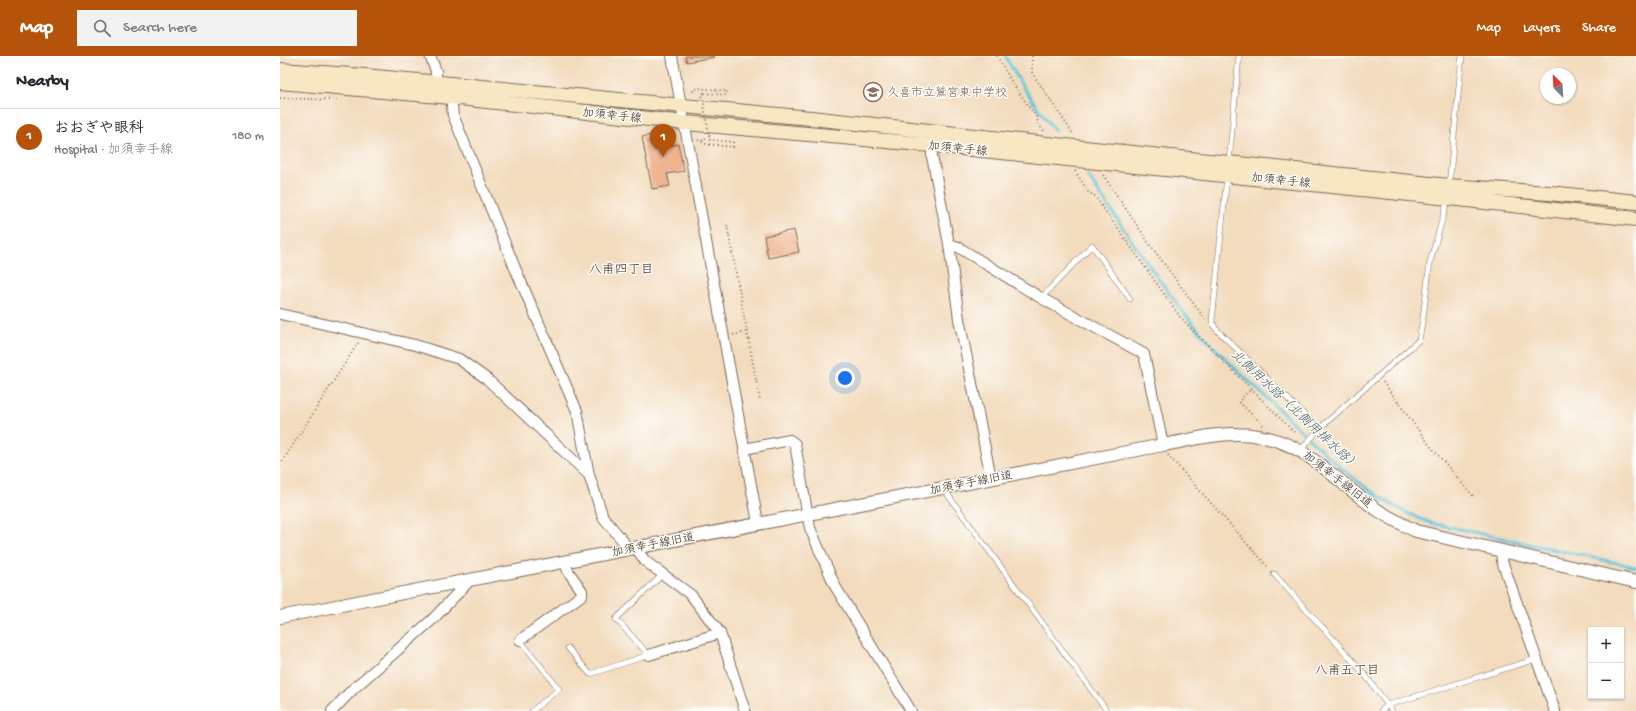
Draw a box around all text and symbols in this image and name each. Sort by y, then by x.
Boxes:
search box [77,10,357,46]
text: Map [20,17,53,40]
icon: search [91,17,113,39]
text: Search here [123,19,197,37]
text: Map [1477,20,1501,37]
text: Layers [1523,20,1560,37]
text: Share [1582,20,1616,37]
north arrow [1540,68,1576,104]
text: Nearby [16,72,69,92]
school or university icon: 久喜市立鷲宮東中学校 [862,81,884,103]
place label: 久喜市立鷲宮東中学校 [887,86,1007,101]
street label: 加須幸手線 [581,106,642,127]
text: おおぎや眼科 [54,120,144,138]
pin: 1 [650,124,676,157]
text: 1 [26,129,32,144]
text: 180 m [232,129,264,144]
street label: 加須幸手線 [927,139,988,160]
text: Hospital · 加須幸手線 [54,143,173,158]
street label: 加須幸手線 [1250,171,1311,192]
district label: 八甫四丁目 [588,262,654,278]
water label: 北側用水路（北側用排水路） [1227,347,1362,474]
your location [835,368,855,388]
street label: 加須幸手線旧道 [1299,448,1375,512]
street label: 加須幸手線旧道 [929,468,1014,499]
street label: 加須幸手線旧道 [611,530,696,561]
map controls [1588,627,1624,699]
button: + [1588,627,1624,663]
district label: 八甫五丁目 [1314,663,1380,679]
button: − [1588,663,1624,699]

